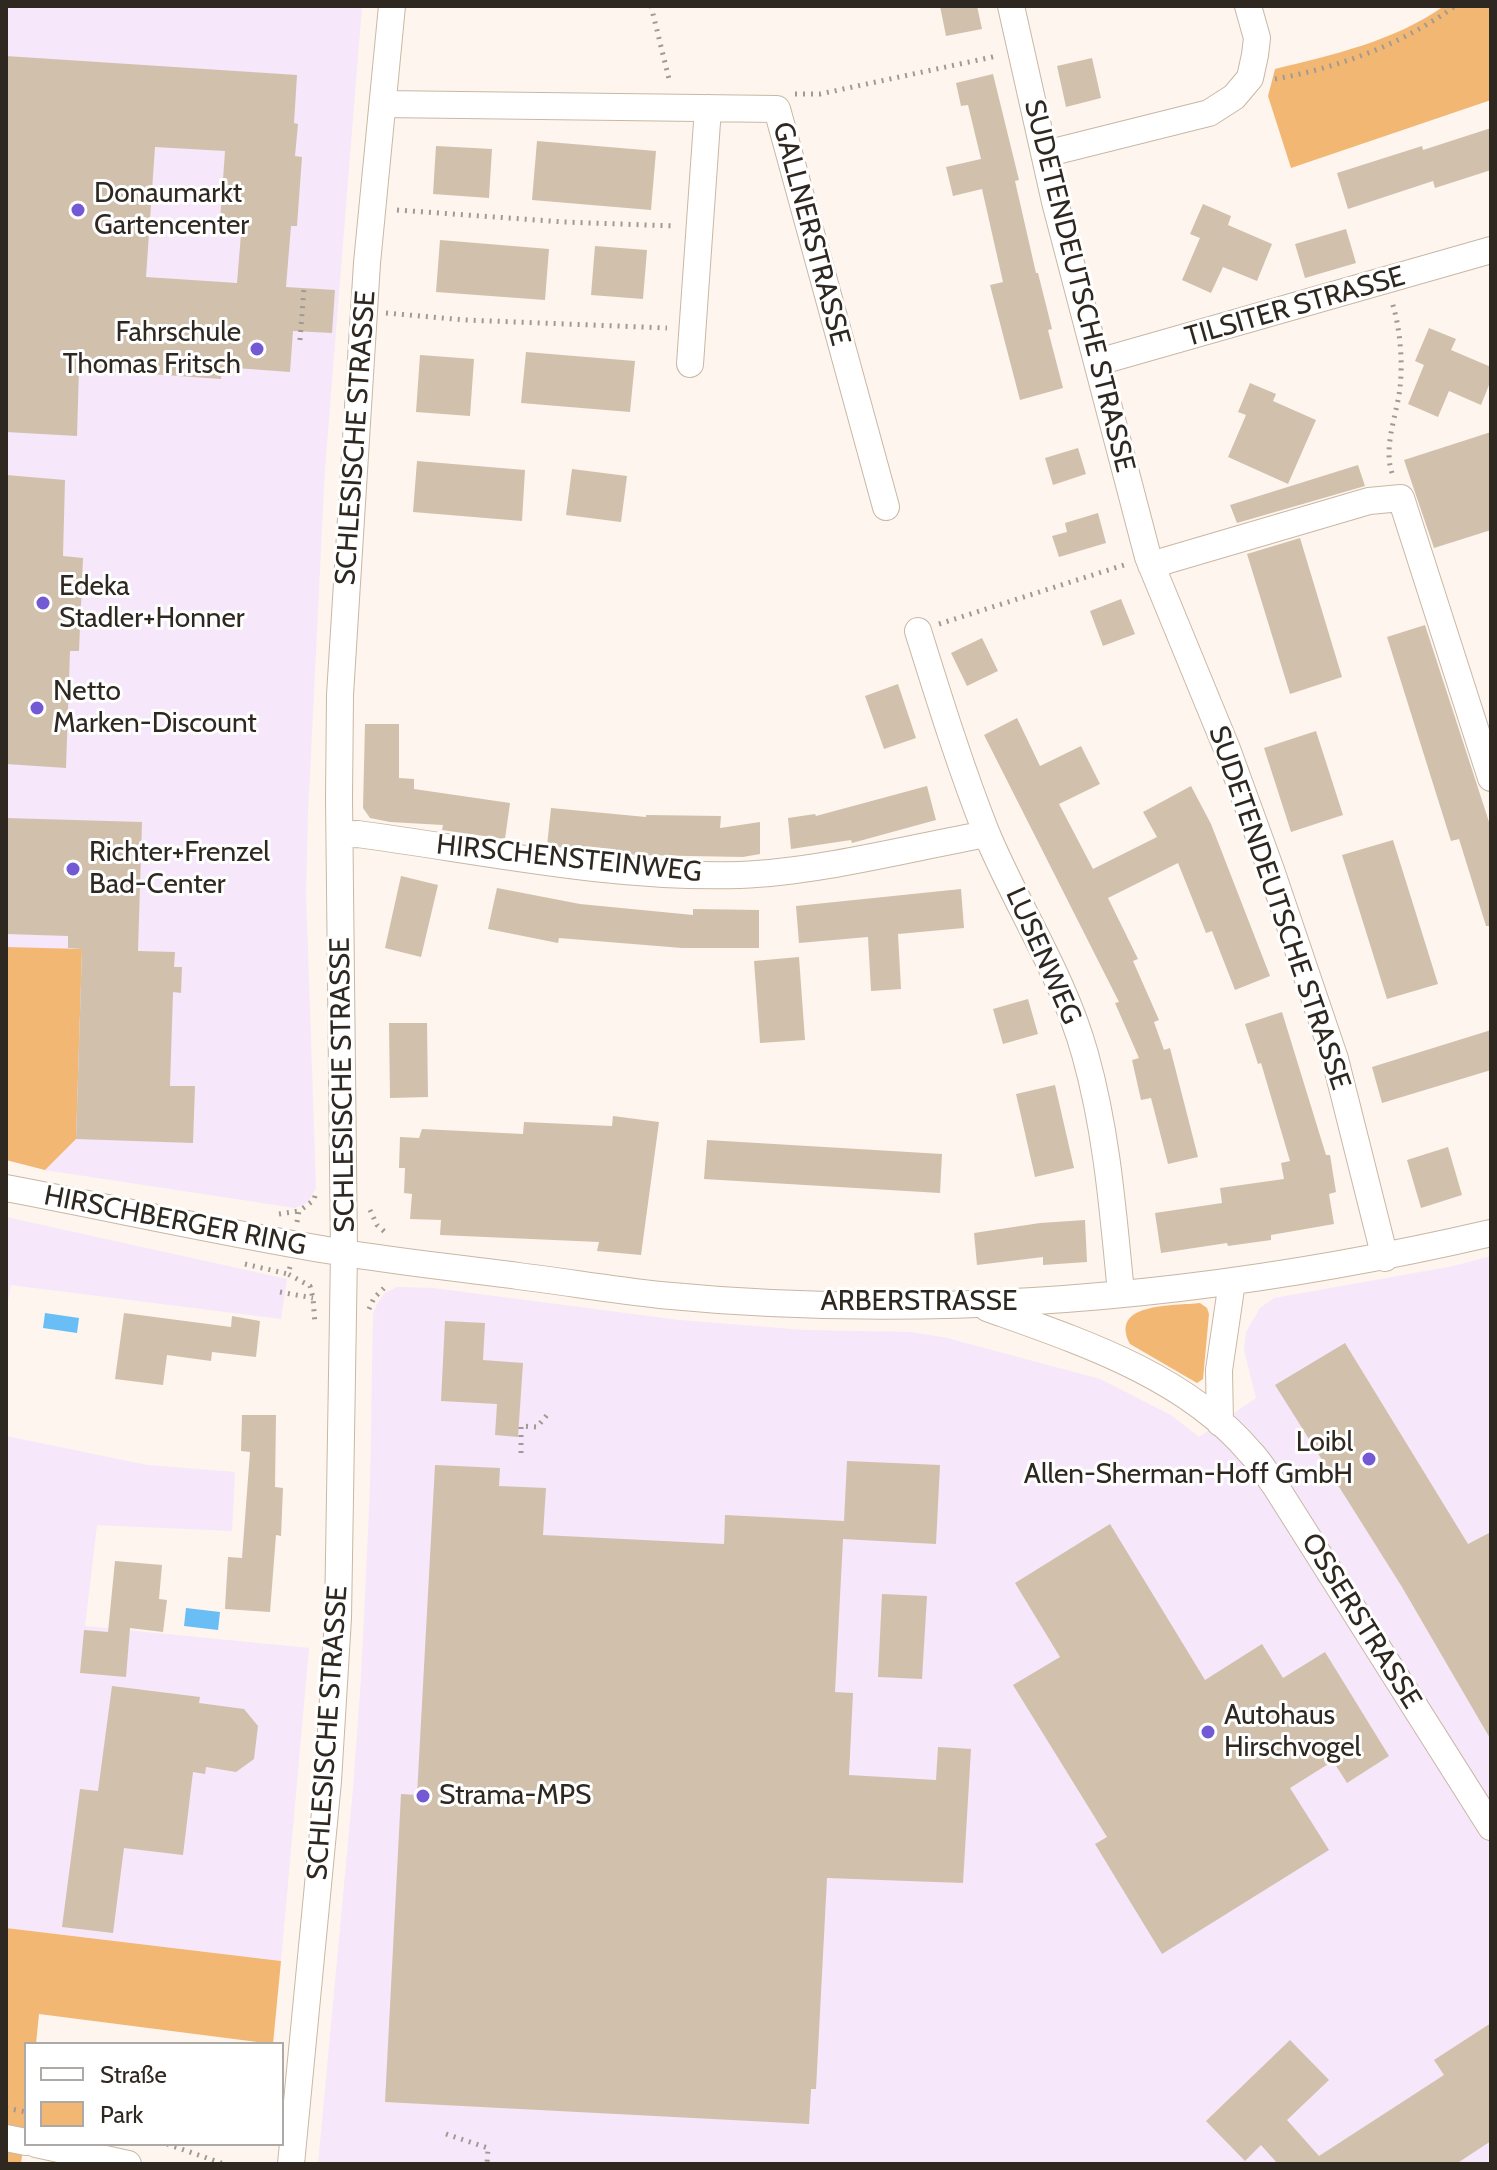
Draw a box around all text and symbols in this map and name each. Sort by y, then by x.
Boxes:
street label: SUDETENDEUTSCHE STRASSE [1016,96,1142,476]
street label: GALLNERSTRASSE [765,119,857,349]
place label: Donaumarkt Gartencenter [94,177,249,243]
marker: Donaumarkt Gartencenter [69,201,87,219]
street label: TILSITER STRASSE [1181,260,1409,354]
street label: SCHLESISCHE STRASSE [329,290,383,586]
place label: Fahrschule Thomas Fritsch [63,316,241,382]
marker: Fahrschule Thomas Fritsch [248,340,266,358]
place label: Edeka Stadler+Honner [59,570,245,636]
marker: Edeka Stadler+Honner [34,594,52,612]
place label: Netto Marken-Discount [53,675,257,741]
marker: Netto Marken-Discount [28,699,46,717]
street label: SUDETENDEUTSCHE STRASSE [1201,722,1357,1094]
street label: HIRSCHENSTEINWEG [435,828,703,890]
place label: Richter+Frenzel Bad-Center [89,836,270,902]
marker: Richter+Frenzel Bad-Center [64,860,82,878]
street label: LUSENWEG [998,883,1088,1029]
street label: SCHLESISCHE STRASSE [324,937,362,1233]
street label: HIRSCHBERGER RING [41,1179,309,1263]
street label: ARBERSTRASSE [821,1285,1017,1319]
place label: Loibl Allen-Sherman-Hoff GmbH [1024,1426,1353,1492]
marker: Loibl Allen-Sherman-Hoff GmbH [1360,1450,1378,1468]
street label: OSSERSTRASSE [1294,1527,1428,1715]
street label: SCHLESISCHE STRASSE [301,1585,355,1881]
place label: Autohaus Hirschvogel [1224,1699,1361,1765]
marker: Autohaus Hirschvogel [1199,1723,1217,1741]
place label: Strama-MPS [439,1779,591,1813]
marker: Strama-MPS [414,1787,432,1805]
legend [24,2042,284,2146]
text: Straße [100,2060,167,2089]
text: Park [100,2100,143,2129]

